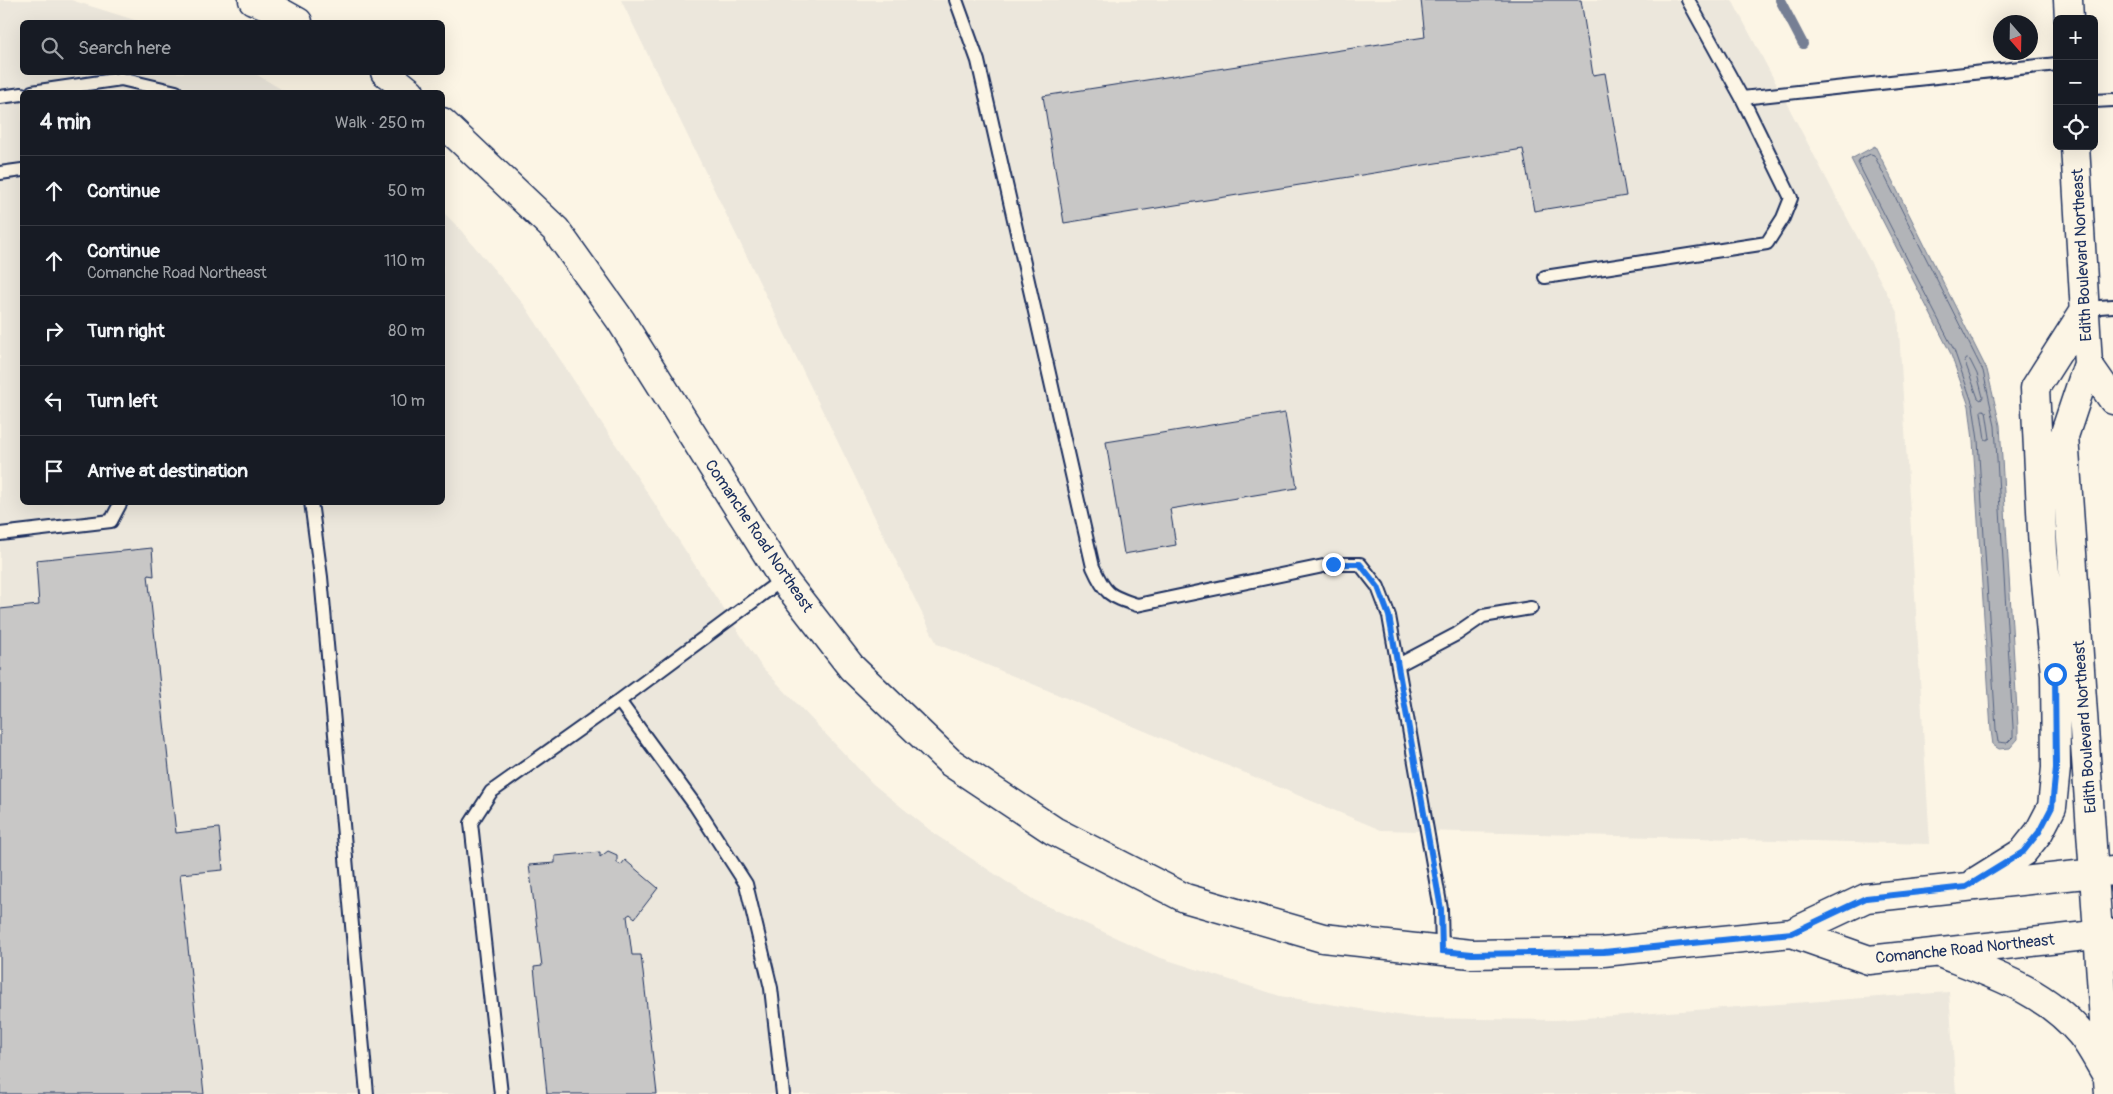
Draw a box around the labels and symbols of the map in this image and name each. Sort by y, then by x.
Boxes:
north arrow [1993,15,2038,60]
street label: Edith Boulevard Northeast [2067,167,2097,342]
street label: Comanche Road Northeast [700,456,818,617]
route end [1322,553,1345,576]
street label: Edith Boulevard Northeast [2069,639,2101,814]
route start [2044,663,2067,686]
street label: Comanche Road Northeast [1875,930,2056,968]

